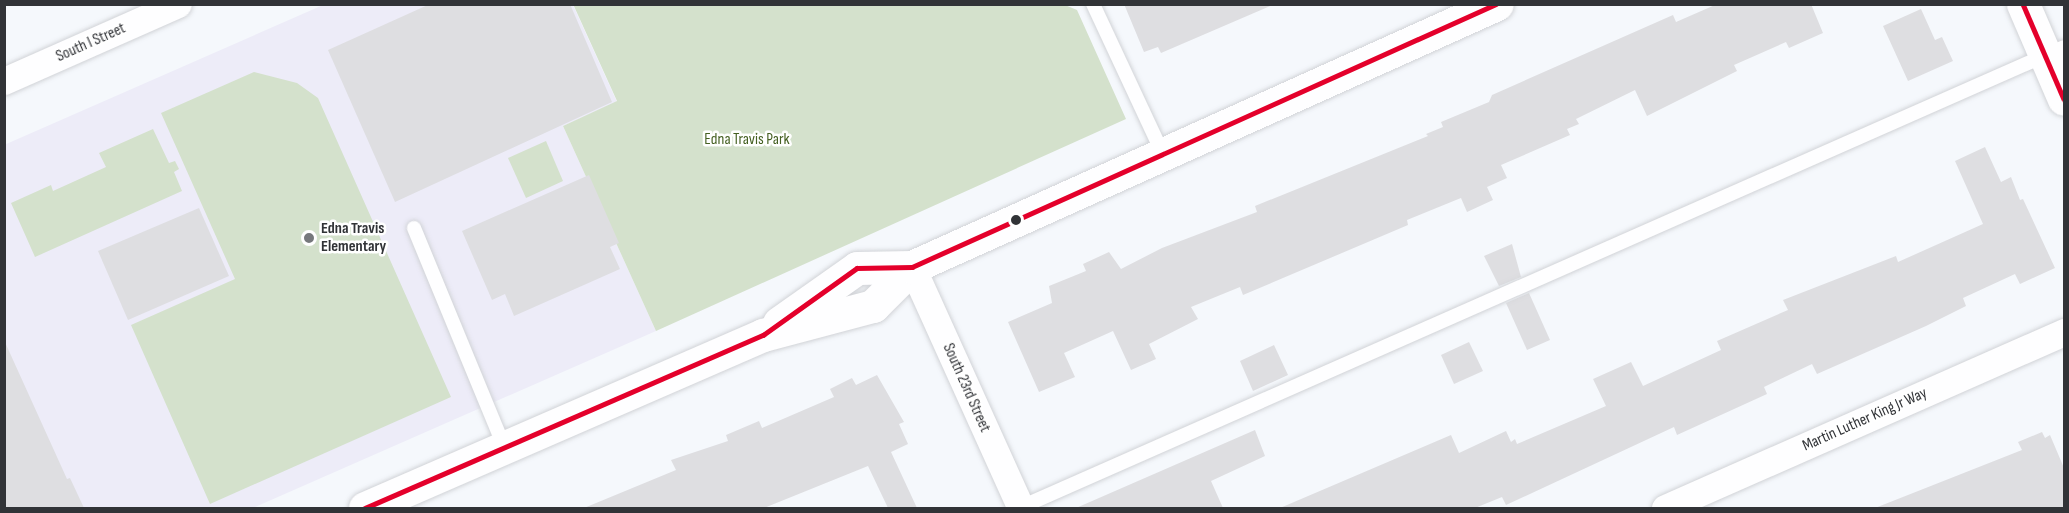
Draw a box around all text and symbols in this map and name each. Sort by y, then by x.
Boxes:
street label: South I Street [53,19,129,67]
park label: Edna Travis Park [704,130,790,150]
unlabelled marker [1010,214,1022,226]
place label: Edna Travis Elementary [321,219,386,257]
marker: Edna Travis Elementary [302,231,316,245]
street label: South 23rd Street [938,341,994,435]
street label: Martin Luther King Jr Way [1800,384,1930,456]

